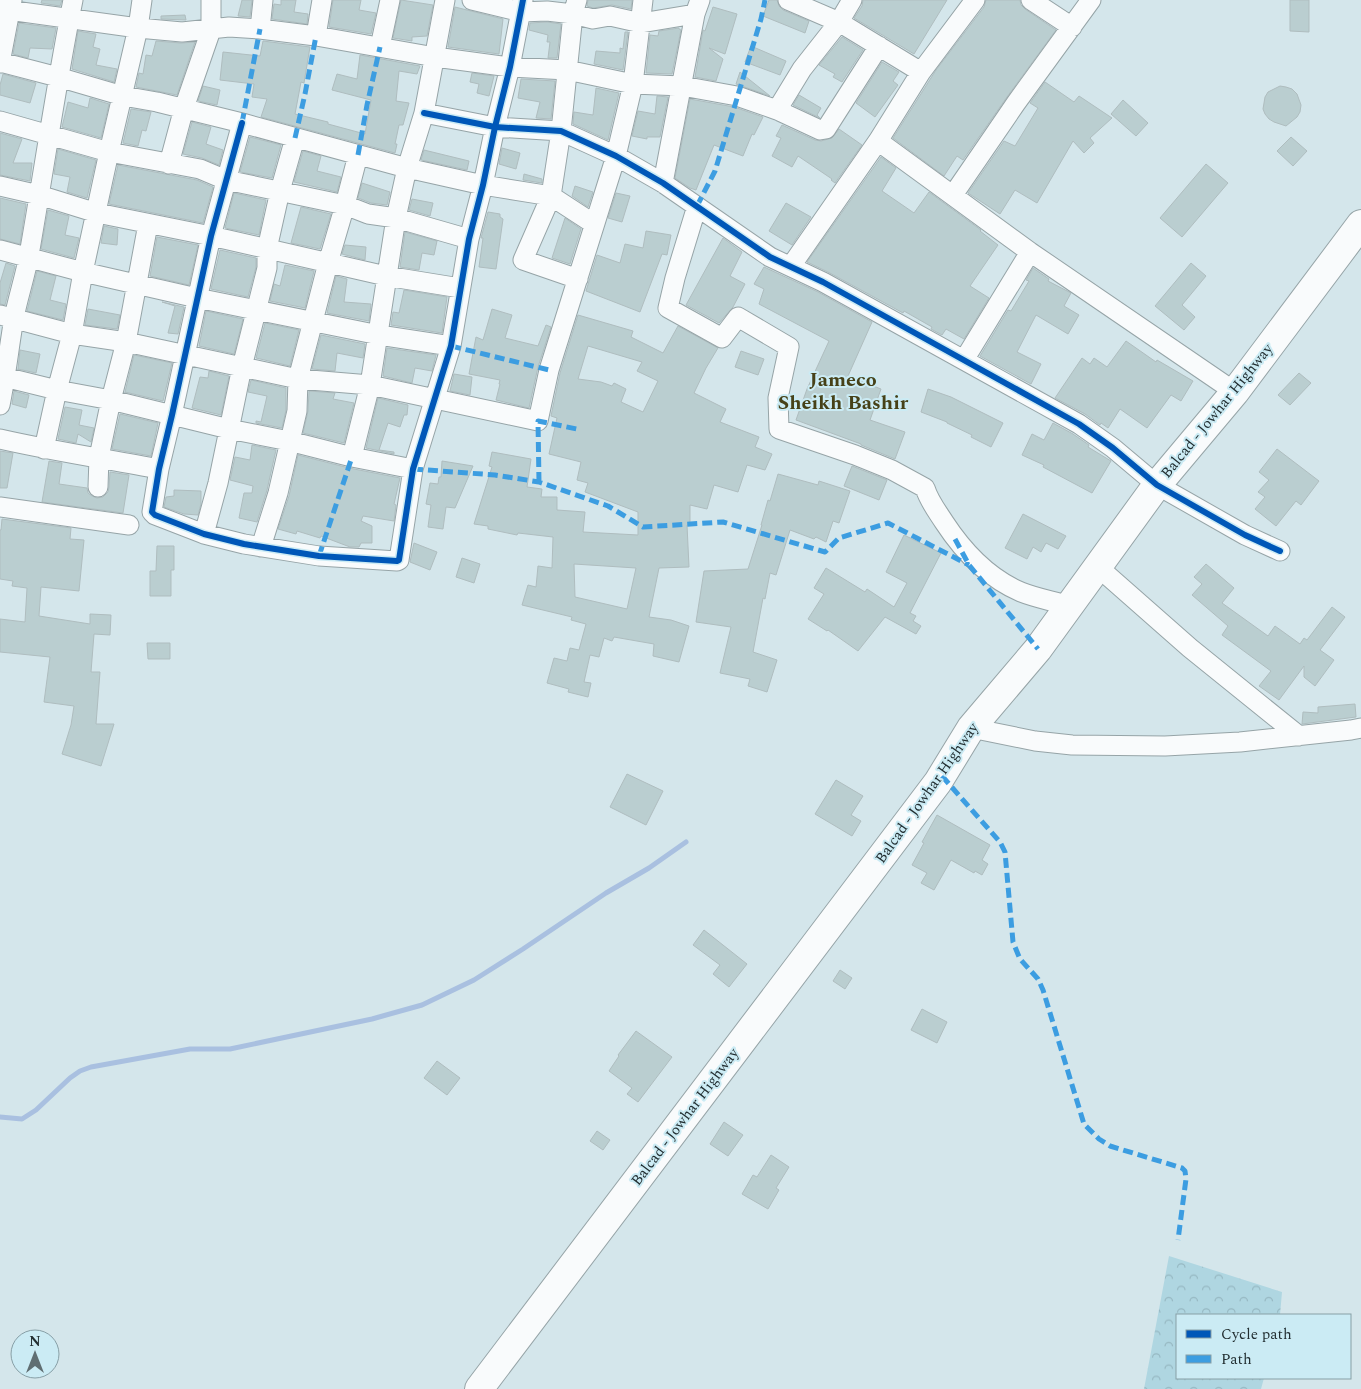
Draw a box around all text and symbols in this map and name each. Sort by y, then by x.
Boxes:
street label: Balcad - Jowhar Highway [1155,338,1279,483]
district label: Jameco Sheikh Bashir [778,365,909,418]
street label: Balcad - Jowhar Highway [870,717,985,868]
street label: Balcad - Jowhar Highway [625,1043,745,1191]
legend [1176,1314,1351,1379]
text: Cycle path [1221,1323,1292,1346]
north arrow [10,1329,60,1379]
text: N [29,1331,41,1352]
text: Path [1221,1348,1252,1371]

